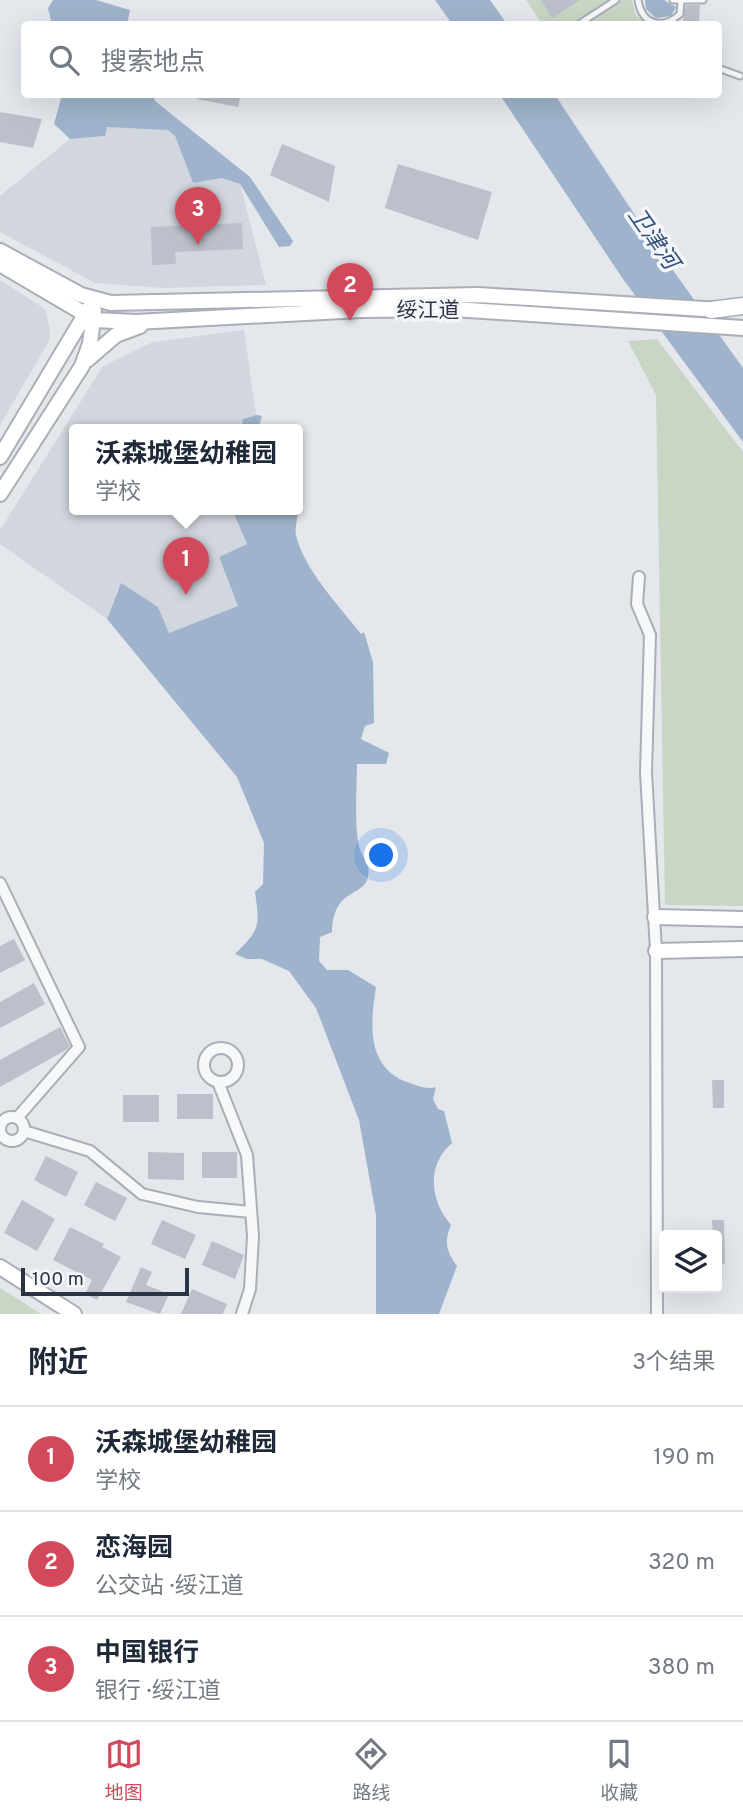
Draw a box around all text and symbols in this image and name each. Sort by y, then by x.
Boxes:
search box [21,21,722,98]
icon: search [45,41,83,79]
text: 搜索地点 [101,47,205,80]
pin: 3 [175,187,221,245]
water label: 卫津河 [620,203,686,279]
pin: 2 [327,263,373,321]
street label: 绥江道 [397,298,460,325]
popup [69,424,303,515]
text: 沃森城堡幼稚园 [95,439,277,472]
text: 学校 [95,479,141,508]
pin: 1 [163,537,209,595]
your location [364,838,398,872]
map controls [659,1230,722,1293]
button: layers [659,1230,722,1293]
scale bar [21,1265,189,1297]
text: 100 m [32,1268,84,1292]
text: 附近 [28,1346,88,1383]
text: 3个结果 [632,1349,715,1378]
text: 沃森城堡幼稚园 [95,1428,277,1461]
text: 1 [46,1444,56,1473]
text: 190 m [653,1444,715,1473]
text: 学校 [95,1468,141,1497]
text: 恋海园 [95,1533,173,1566]
text: 2 [44,1549,58,1578]
text: 320 m [648,1549,715,1578]
text: 公交站 · 绥江道 [95,1573,244,1602]
text: 中国银行 [95,1638,199,1671]
text: 3 [44,1654,58,1683]
text: 380 m [648,1654,715,1683]
text: 银行 · 绥江道 [95,1678,221,1707]
tab: 地图 [105,1735,143,1806]
tab: 路线 [352,1735,390,1806]
tab: 收藏 [600,1735,638,1806]

